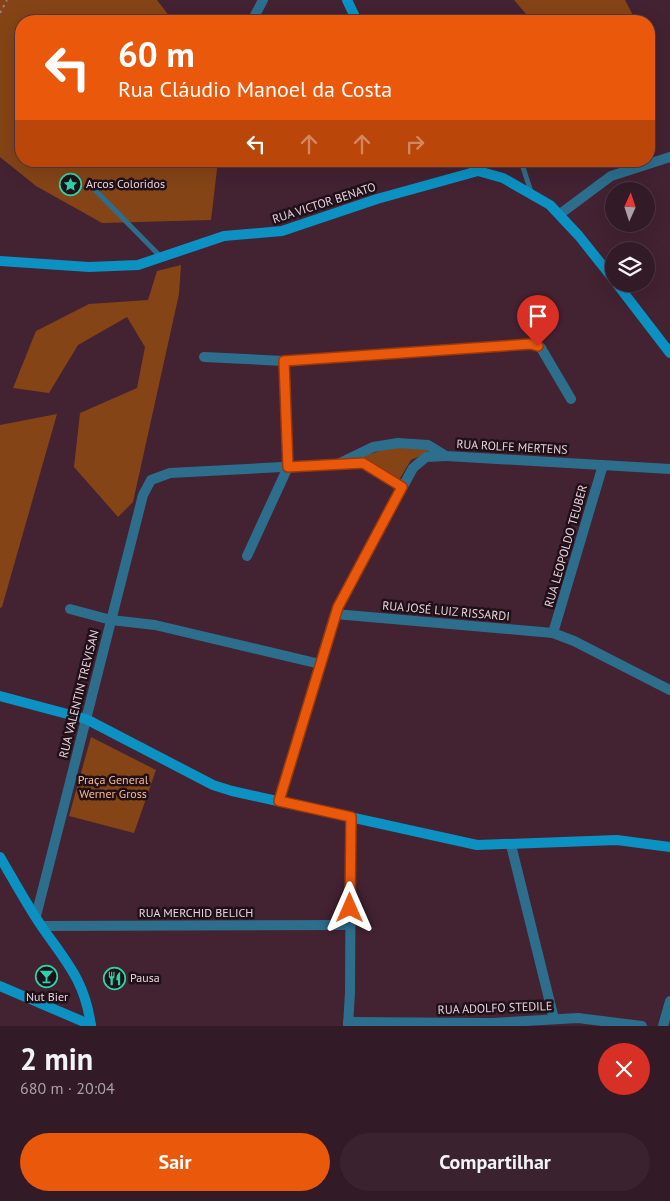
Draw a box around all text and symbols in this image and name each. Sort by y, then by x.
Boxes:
text: 60 m [118,31,195,77]
icon: left [35,35,100,100]
text: Rua Cláudio Manoel da Costa [118,75,392,103]
icon: left [242,130,270,158]
icon: ahead [295,130,323,158]
icon: ahead [348,130,376,158]
icon: right [401,130,429,158]
place icon: Arcos Coloridos [58,172,82,196]
place label: Arcos Coloridos [86,176,165,191]
street label: RUA VICTOR BENATO [270,179,377,226]
north arrow [605,182,655,232]
map controls [605,182,655,292]
button: layers [605,242,655,292]
pin [517,295,559,346]
icon: arrive [524,302,552,330]
street label: RUA ROLFE MERTENS [456,436,568,457]
street label: RUA LEOPOLDO TEUBER [541,483,590,609]
street label: RUA JOSÉ LUIZ RISSARDI [382,597,510,624]
street label: RUA VALENTIN TREVISAN [55,628,102,759]
park label: Praça General Werner Gross [78,772,149,801]
position arrow [323,881,375,933]
street label: RUA MERCHID BELICH [139,905,253,920]
bar icon: Nut Bier [35,964,59,988]
restaurant icon: Pausa [102,966,126,990]
place label: Pausa [130,970,160,985]
place label: Nut Bier [26,989,68,1004]
street label: RUA ADOLFO STEDILE [437,998,553,1017]
text: 2 min [20,1039,93,1078]
button: close [598,1043,650,1095]
text: 680 m · 20:04 [20,1078,115,1098]
button: Sair [20,1133,330,1191]
button: Compartilhar [340,1133,650,1191]

